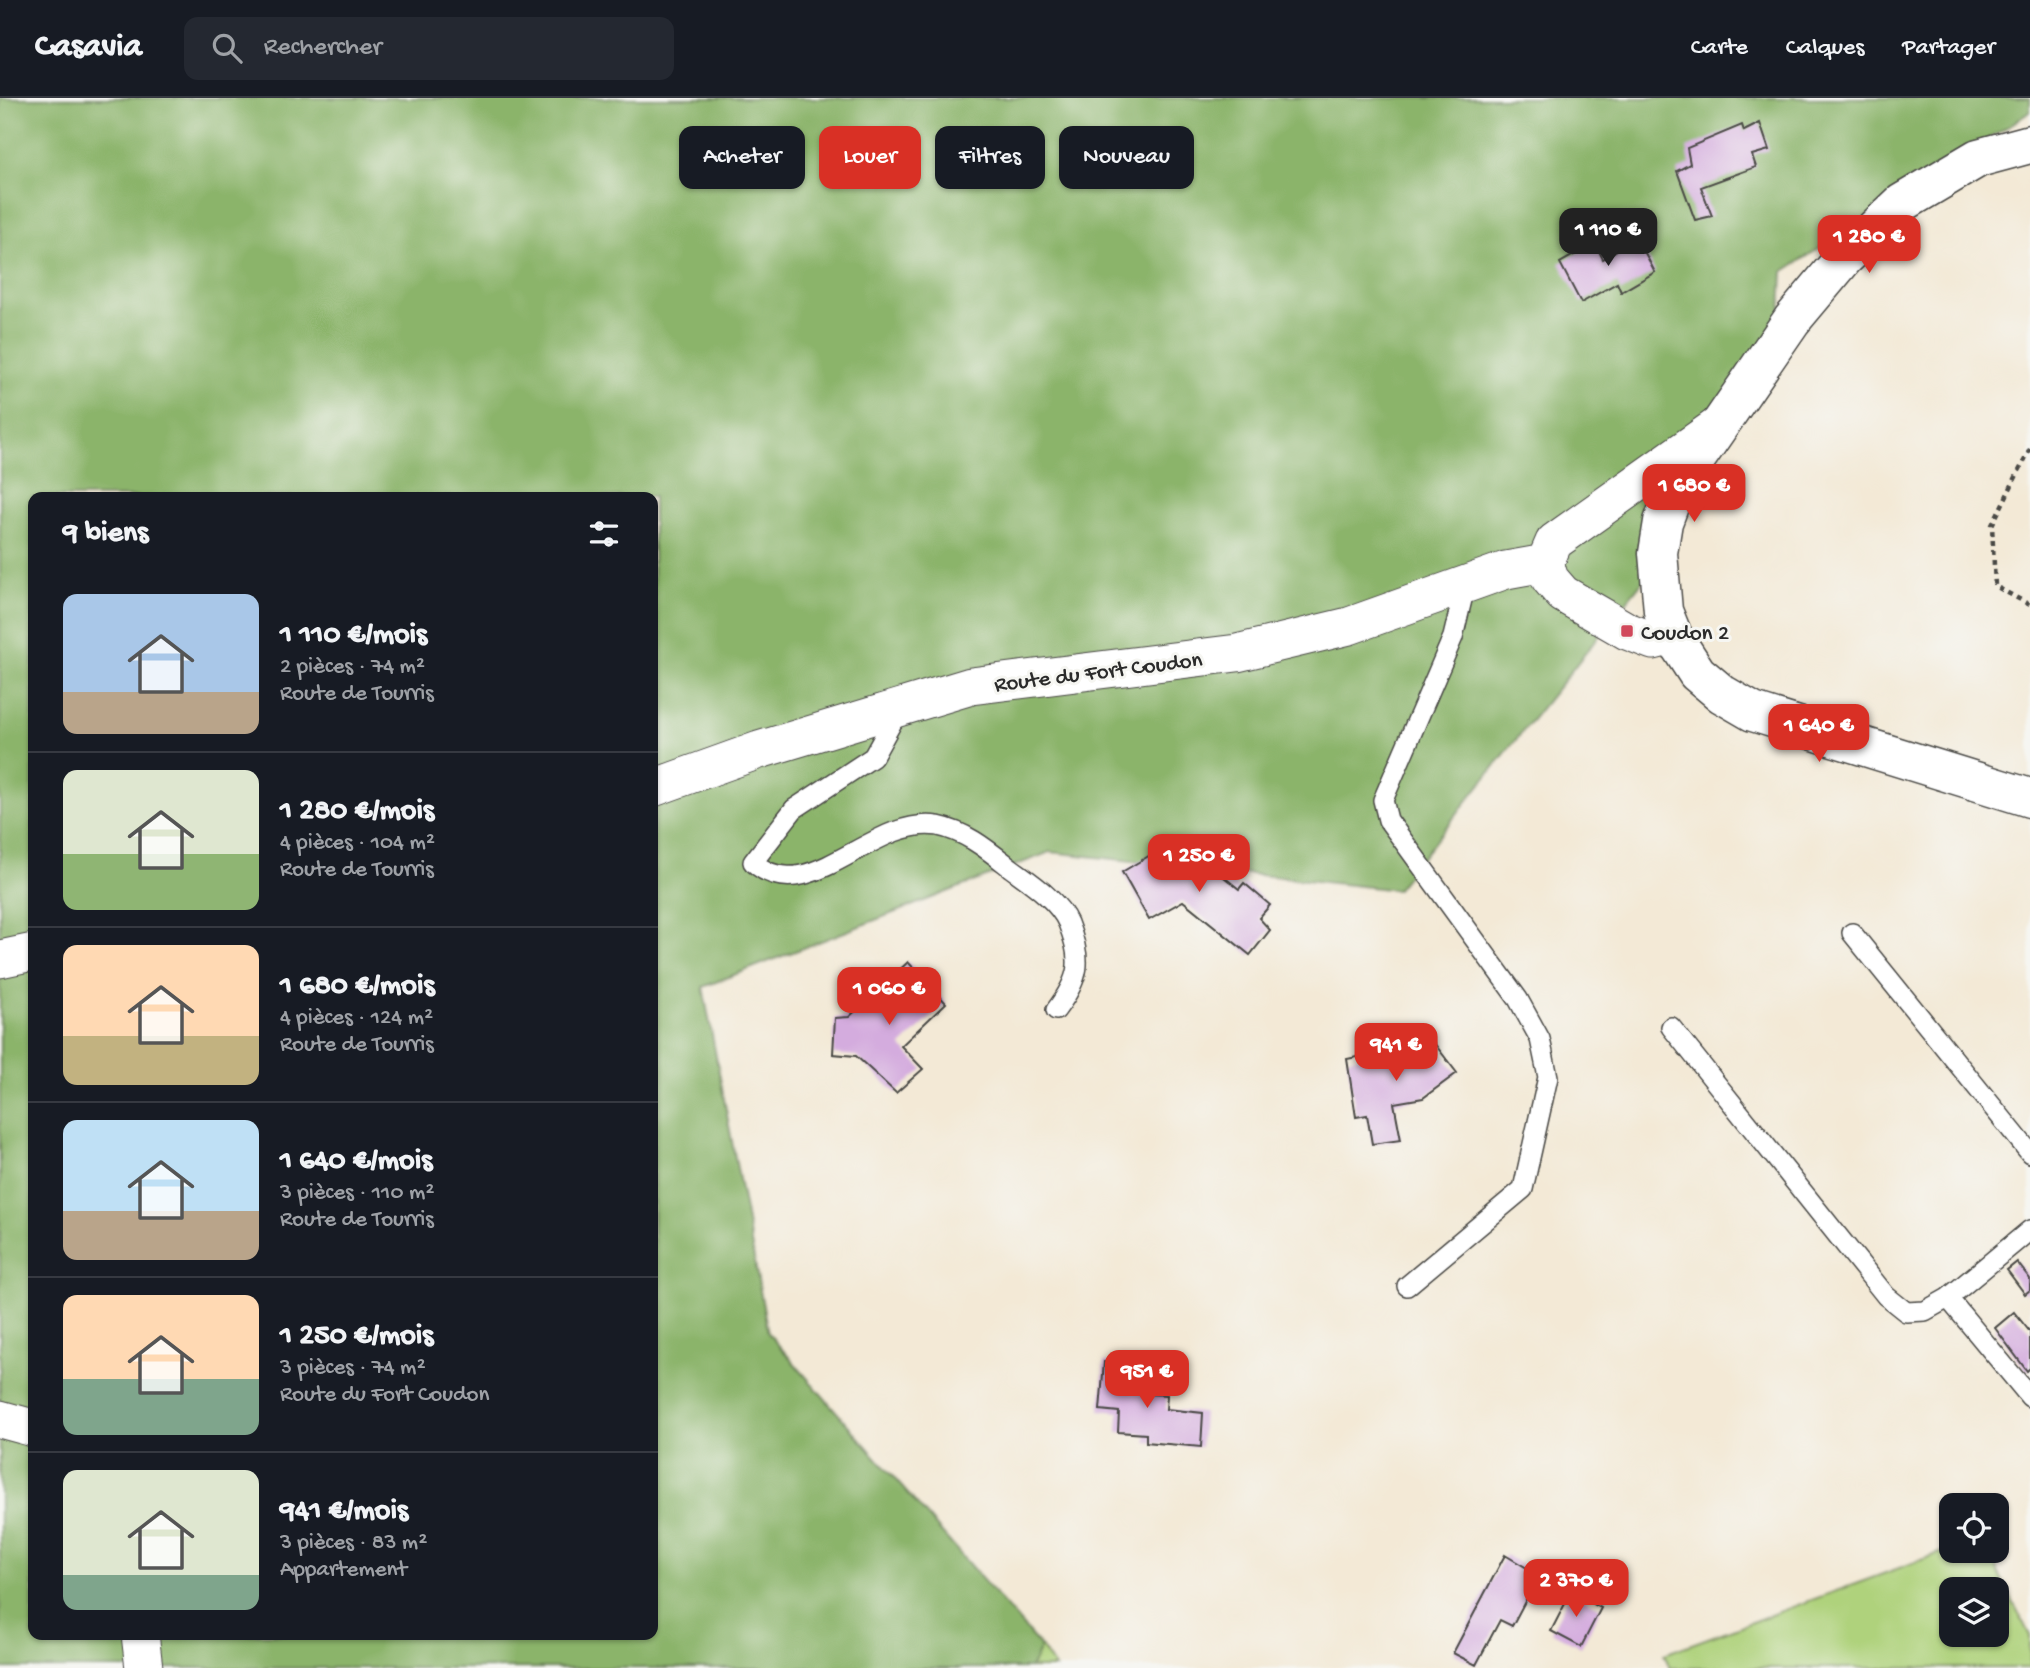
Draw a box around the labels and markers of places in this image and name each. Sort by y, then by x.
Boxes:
pin: 1 110 € [1543,208,1673,268]
pin: 1 280 € [1804,216,1934,275]
pin: 1 680 € [1629,464,1759,524]
place label: Coudon 2 [1641,621,1729,648]
marker: Coudon 2 [1619,623,1635,639]
pin: 1 640 € [1754,704,1884,764]
pin: 1 250 € [1134,834,1264,894]
pin: 1 060 € [824,968,954,1027]
pin: 941 € [1347,1024,1445,1083]
pin: 951 € [1098,1350,1196,1410]
pin: 2 370 € [1511,1560,1641,1619]

